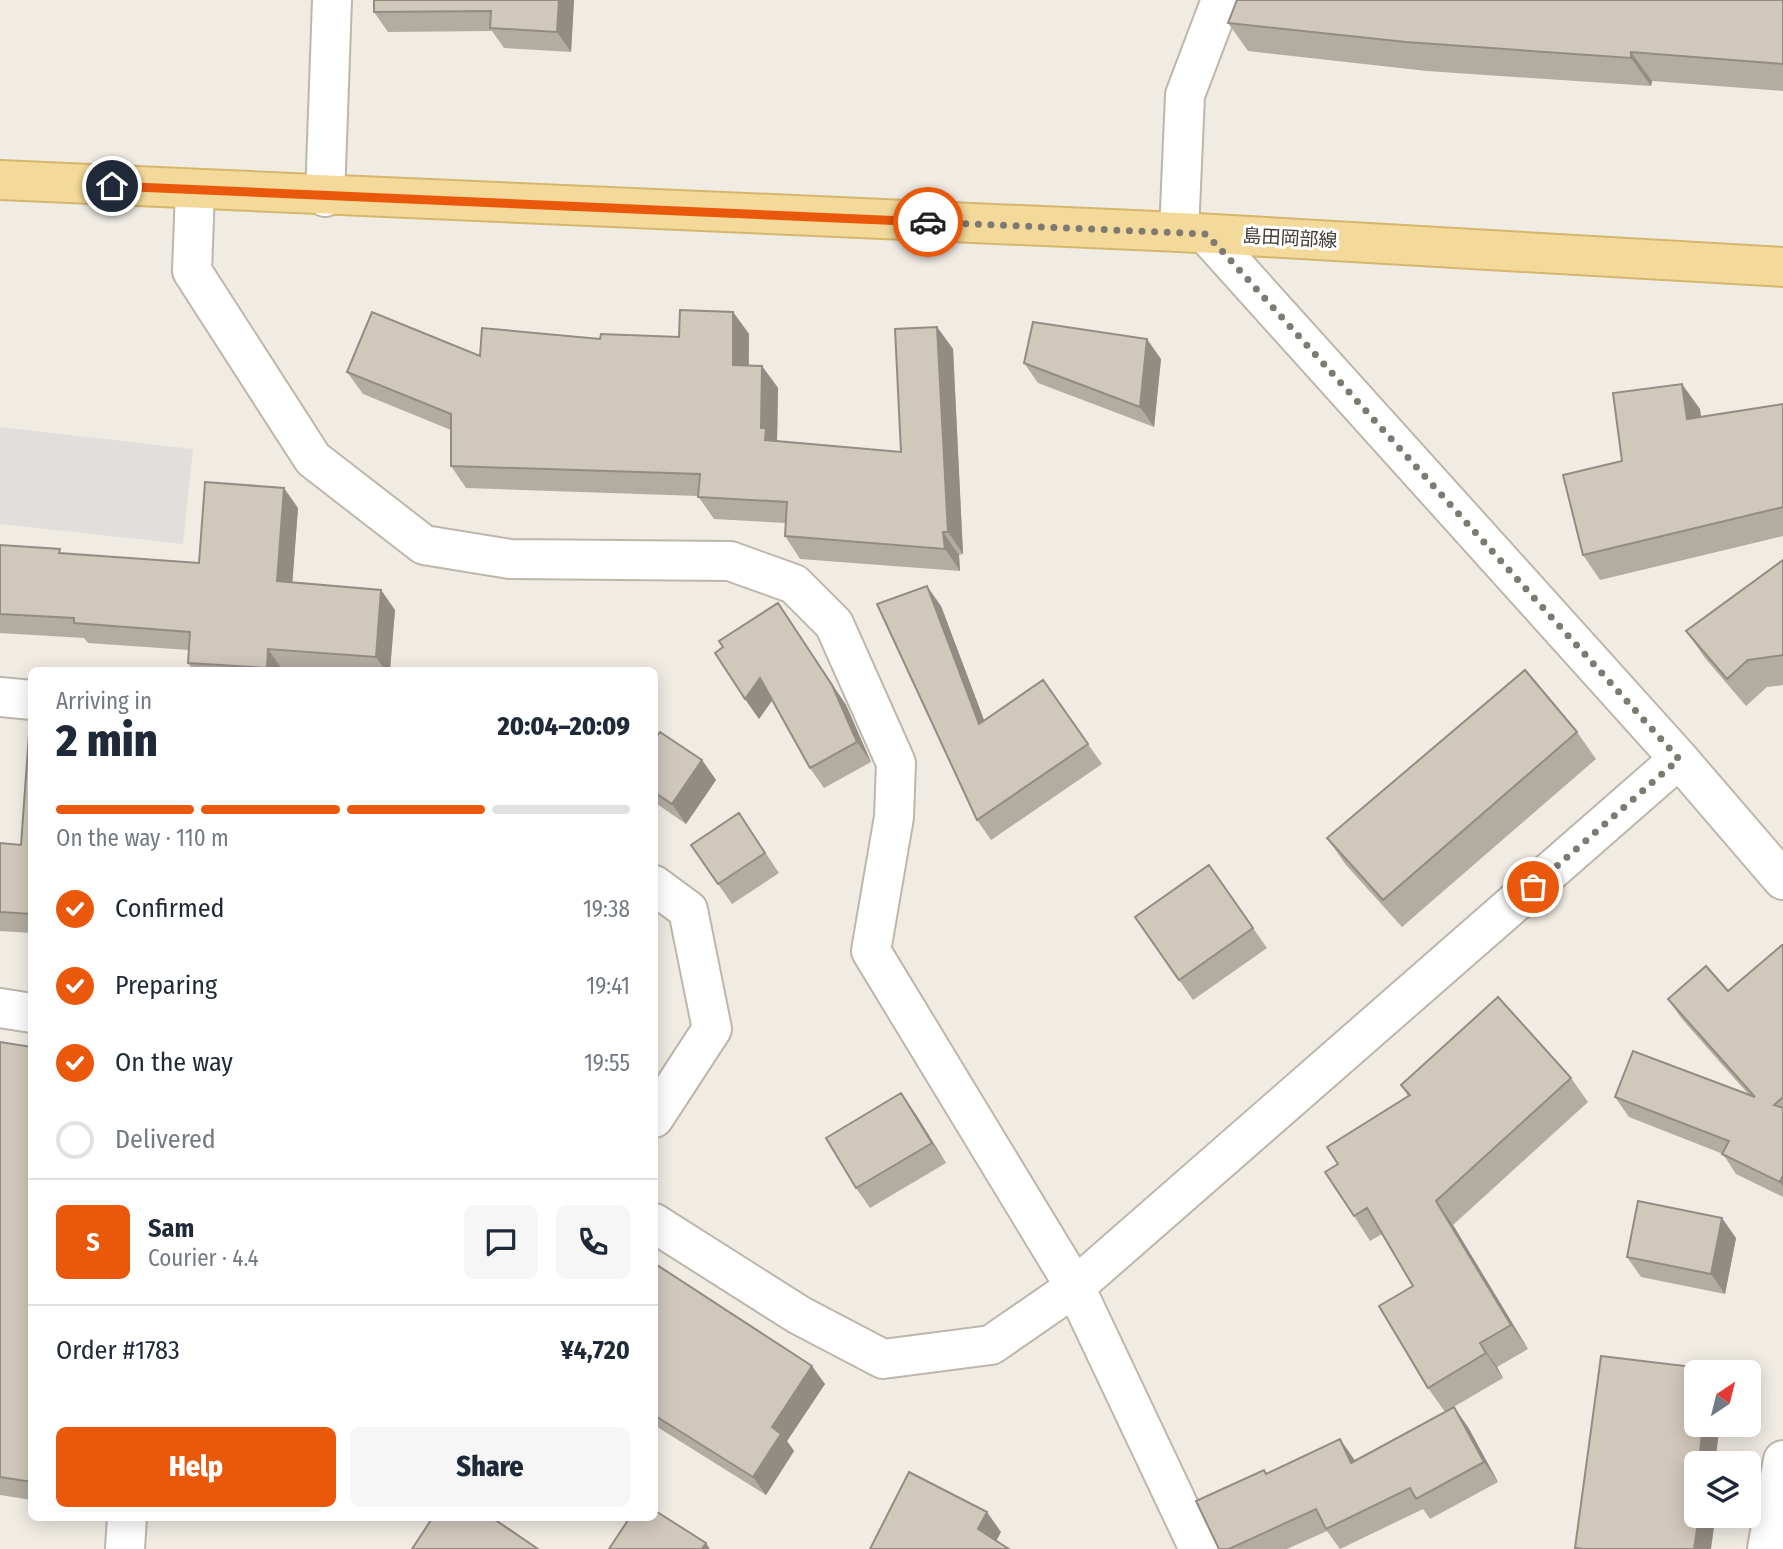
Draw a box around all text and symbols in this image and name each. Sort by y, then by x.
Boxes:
pin [82,156,142,216]
icon: home [93,167,131,205]
courier [893,187,963,257]
icon: car [909,203,947,241]
street label: 島田岡部線 [1242,224,1338,252]
text: Arriving in [56,687,152,715]
text: 20:04–20:09 [498,711,630,742]
text: 2 min [56,713,158,768]
text: On the way · 110 m [56,824,229,852]
pin [1503,857,1563,917]
icon: bag [1514,868,1552,906]
icon: check [56,890,94,928]
text: Confirmed [115,893,225,924]
text: 19:38 [583,895,630,923]
icon: check [56,967,94,1005]
text: Preparing [115,970,217,1001]
text: 19:41 [586,972,630,1000]
icon: check [56,1044,94,1082]
text: On the way [115,1047,233,1078]
text: 19:55 [584,1049,630,1077]
text: Delivered [115,1124,216,1155]
button: chat [464,1205,538,1279]
button: phone [556,1205,630,1279]
text: Sam [148,1213,194,1244]
text: S [86,1227,100,1258]
text: Courier · 4.4 [148,1244,259,1272]
text: Order #1783 [56,1335,180,1366]
text: ¥4,720 [561,1335,630,1366]
north arrow [1684,1360,1760,1437]
map controls [1684,1360,1761,1528]
button: Help [56,1427,336,1507]
button: Share [350,1427,630,1507]
button: layers [1684,1451,1761,1528]

